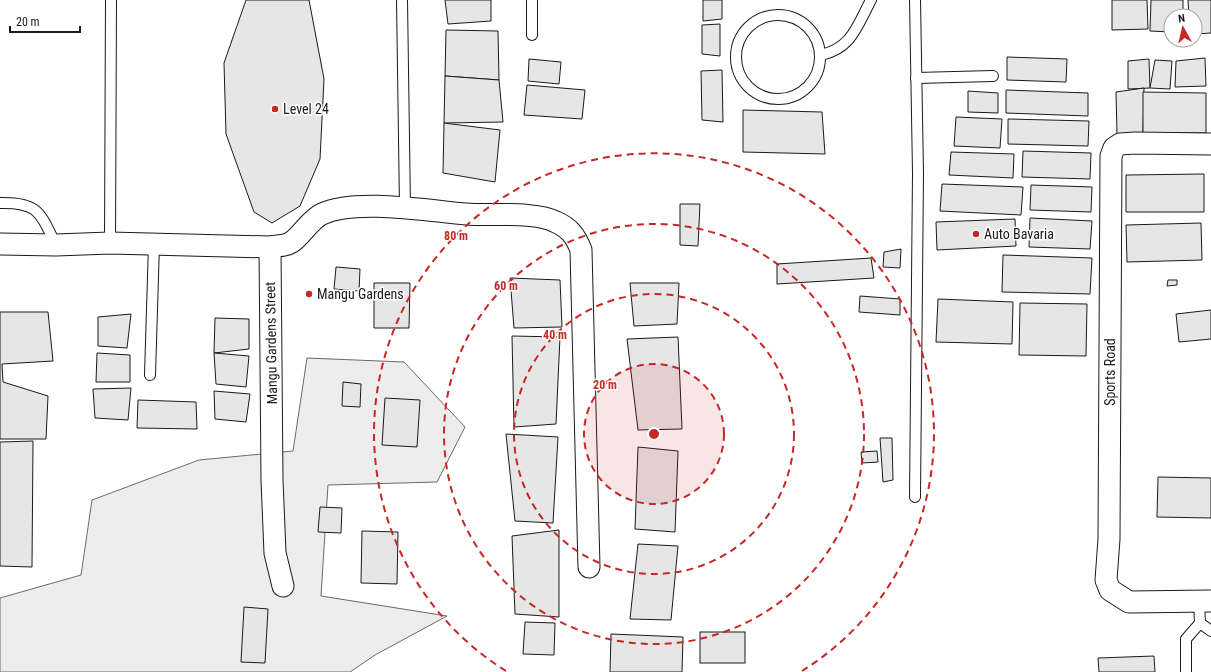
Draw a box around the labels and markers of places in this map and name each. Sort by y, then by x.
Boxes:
place label: Level 24 [283,101,329,117]
marker: Level 24 [270,104,280,114]
place label: Auto Bavaria [984,226,1054,242]
marker: Auto Bavaria [971,229,981,239]
place label: Mangu Gardens [317,286,404,302]
marker: Mangu Gardens [304,289,314,299]
centre of rings [647,427,661,441]

